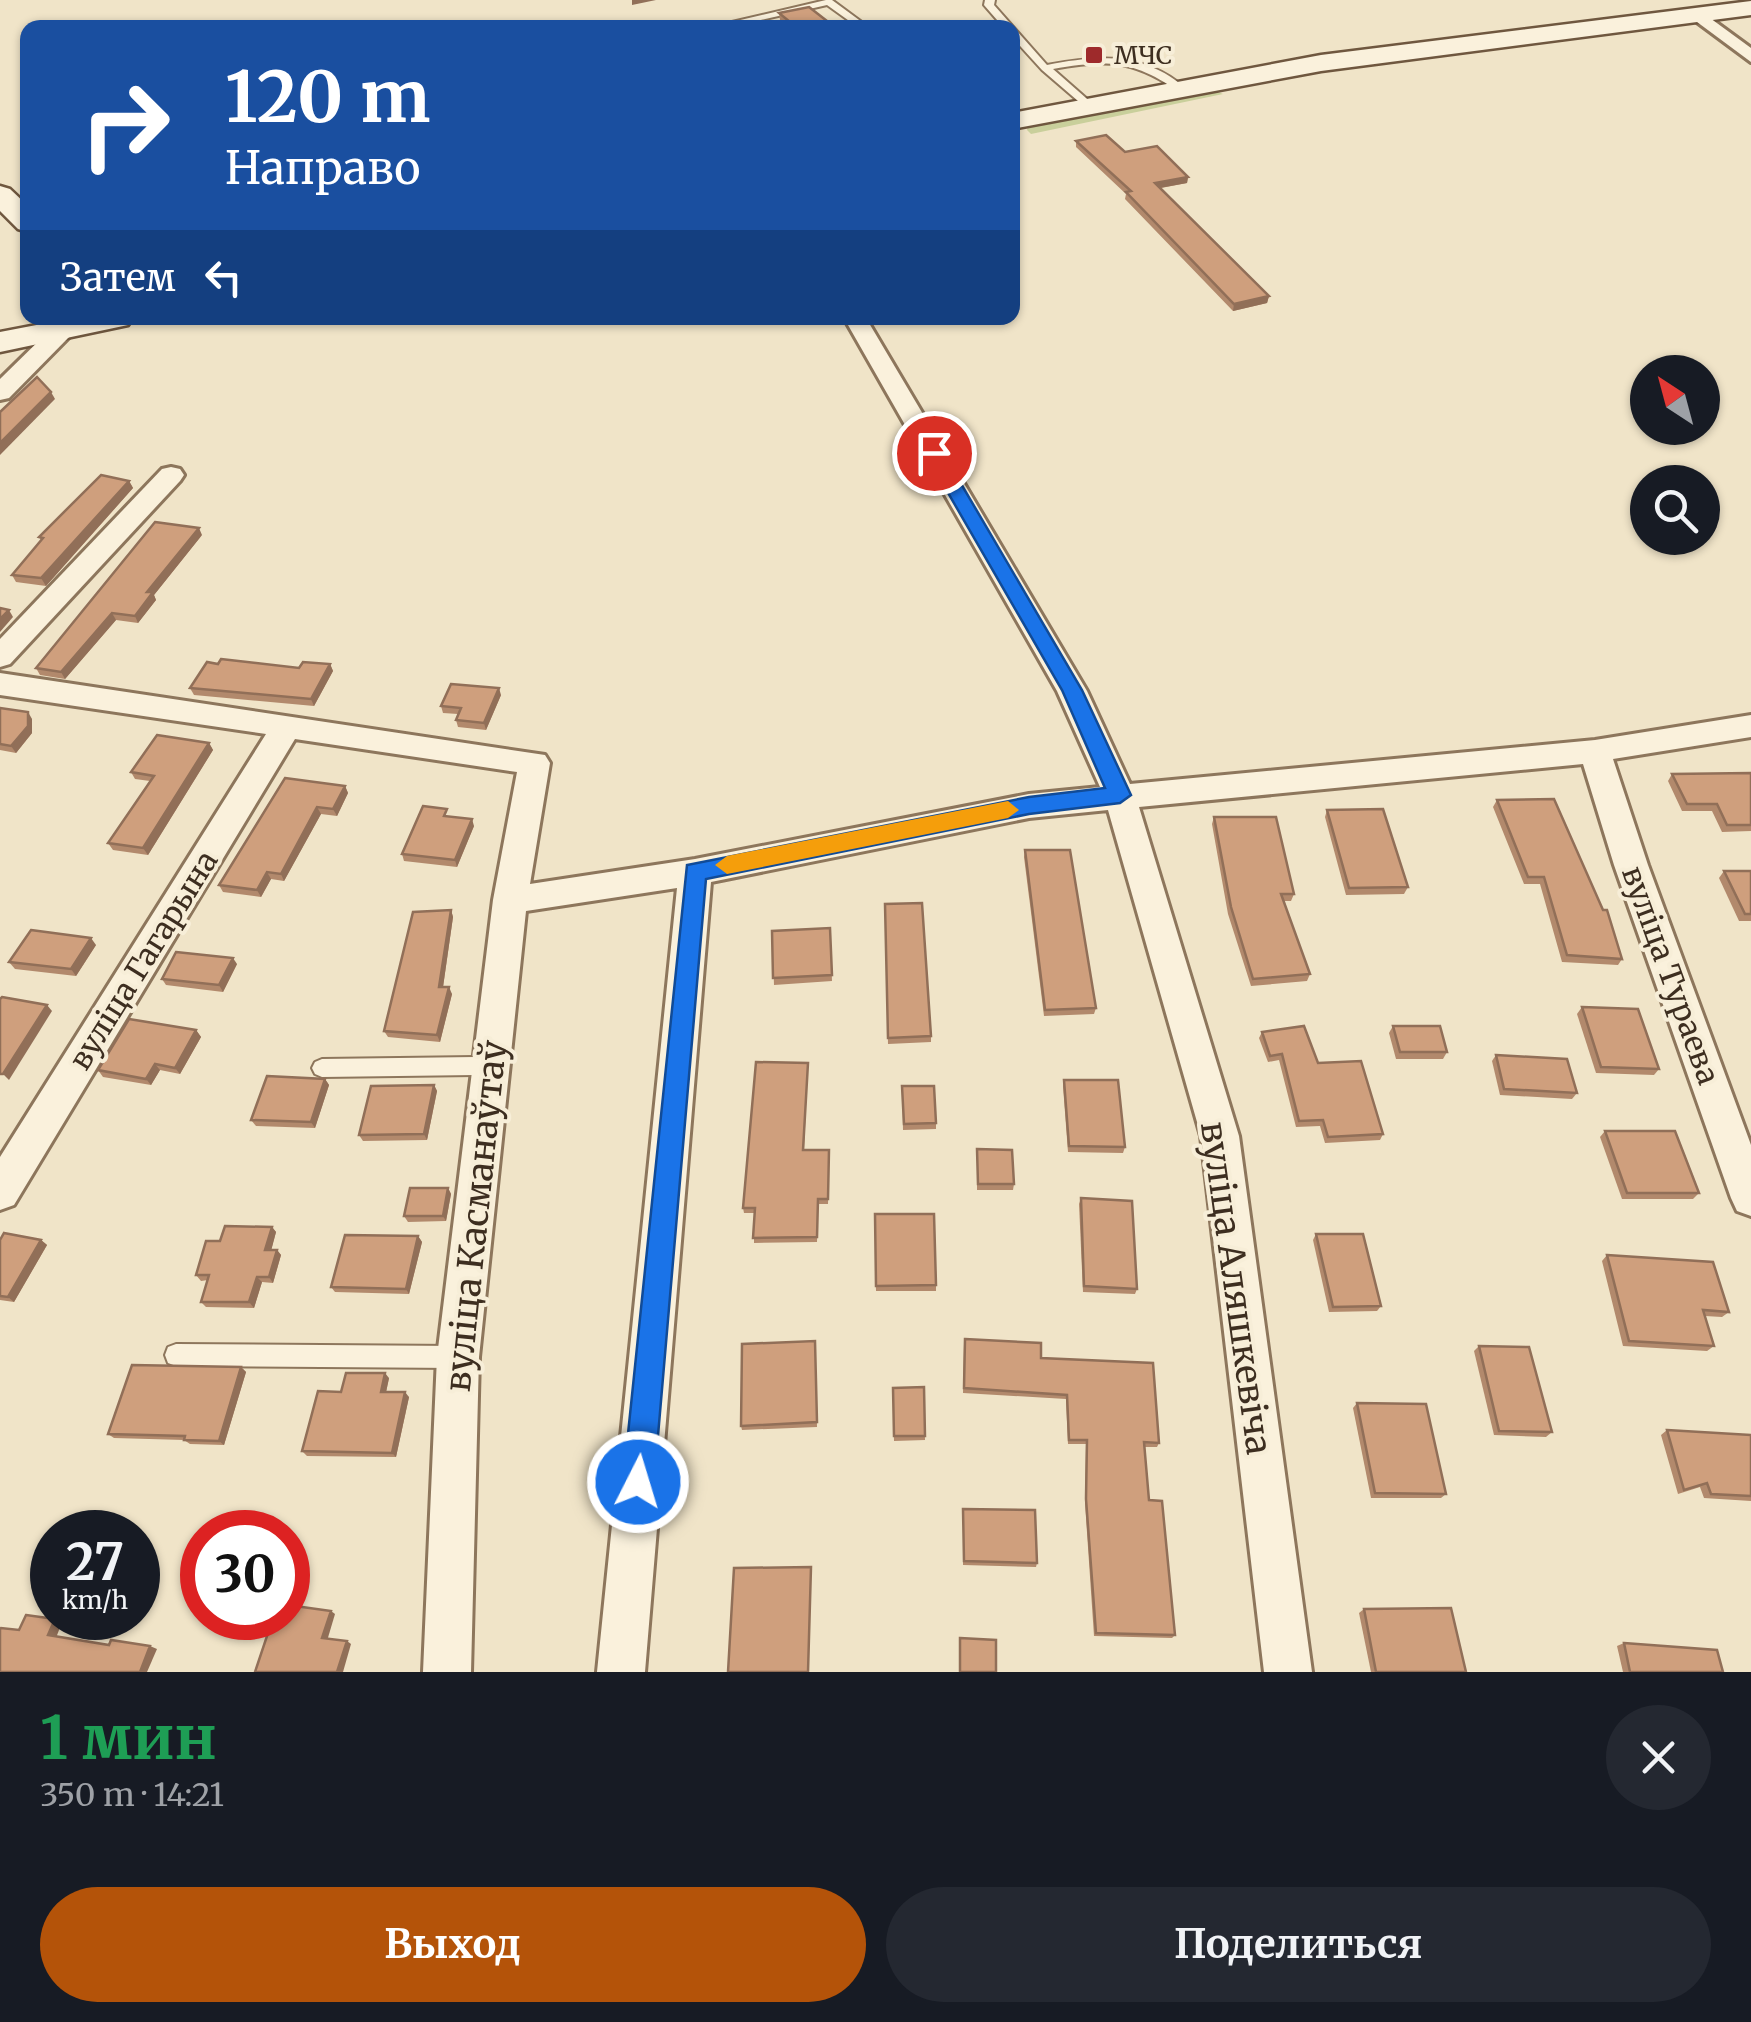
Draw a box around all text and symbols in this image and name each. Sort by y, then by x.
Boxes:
place label: МЧС [1114,39,1172,71]
marker: МЧС [1083,44,1105,66]
text: 120 m [225,53,430,141]
icon: right [60,60,190,190]
text: Направо [225,140,421,196]
icon: left [196,250,251,305]
text: Затем [60,254,176,301]
north arrow [1630,355,1720,445]
map controls [1630,355,1720,555]
pin [892,411,977,496]
icon: arrive [907,426,962,481]
button: search [1630,465,1720,555]
street label: вуліца Гагарына [60,844,226,1076]
street label: вуліца Тураева [1614,861,1728,1089]
street label: вуліца Касманаўтаў [436,1037,516,1394]
street label: вуліца Аляшкевіча [1191,1119,1281,1457]
position arrow [586,1430,690,1534]
speed limit sign: 30 [180,1510,310,1640]
text: 27 [66,1531,124,1594]
text: km/h [62,1584,128,1616]
text: 1 мин [40,1700,217,1775]
button: close [1606,1705,1711,1810]
text: 350 m · 14:21 [40,1775,224,1815]
button: Выход [40,1887,866,2002]
button: Поделиться [886,1887,1711,2002]

